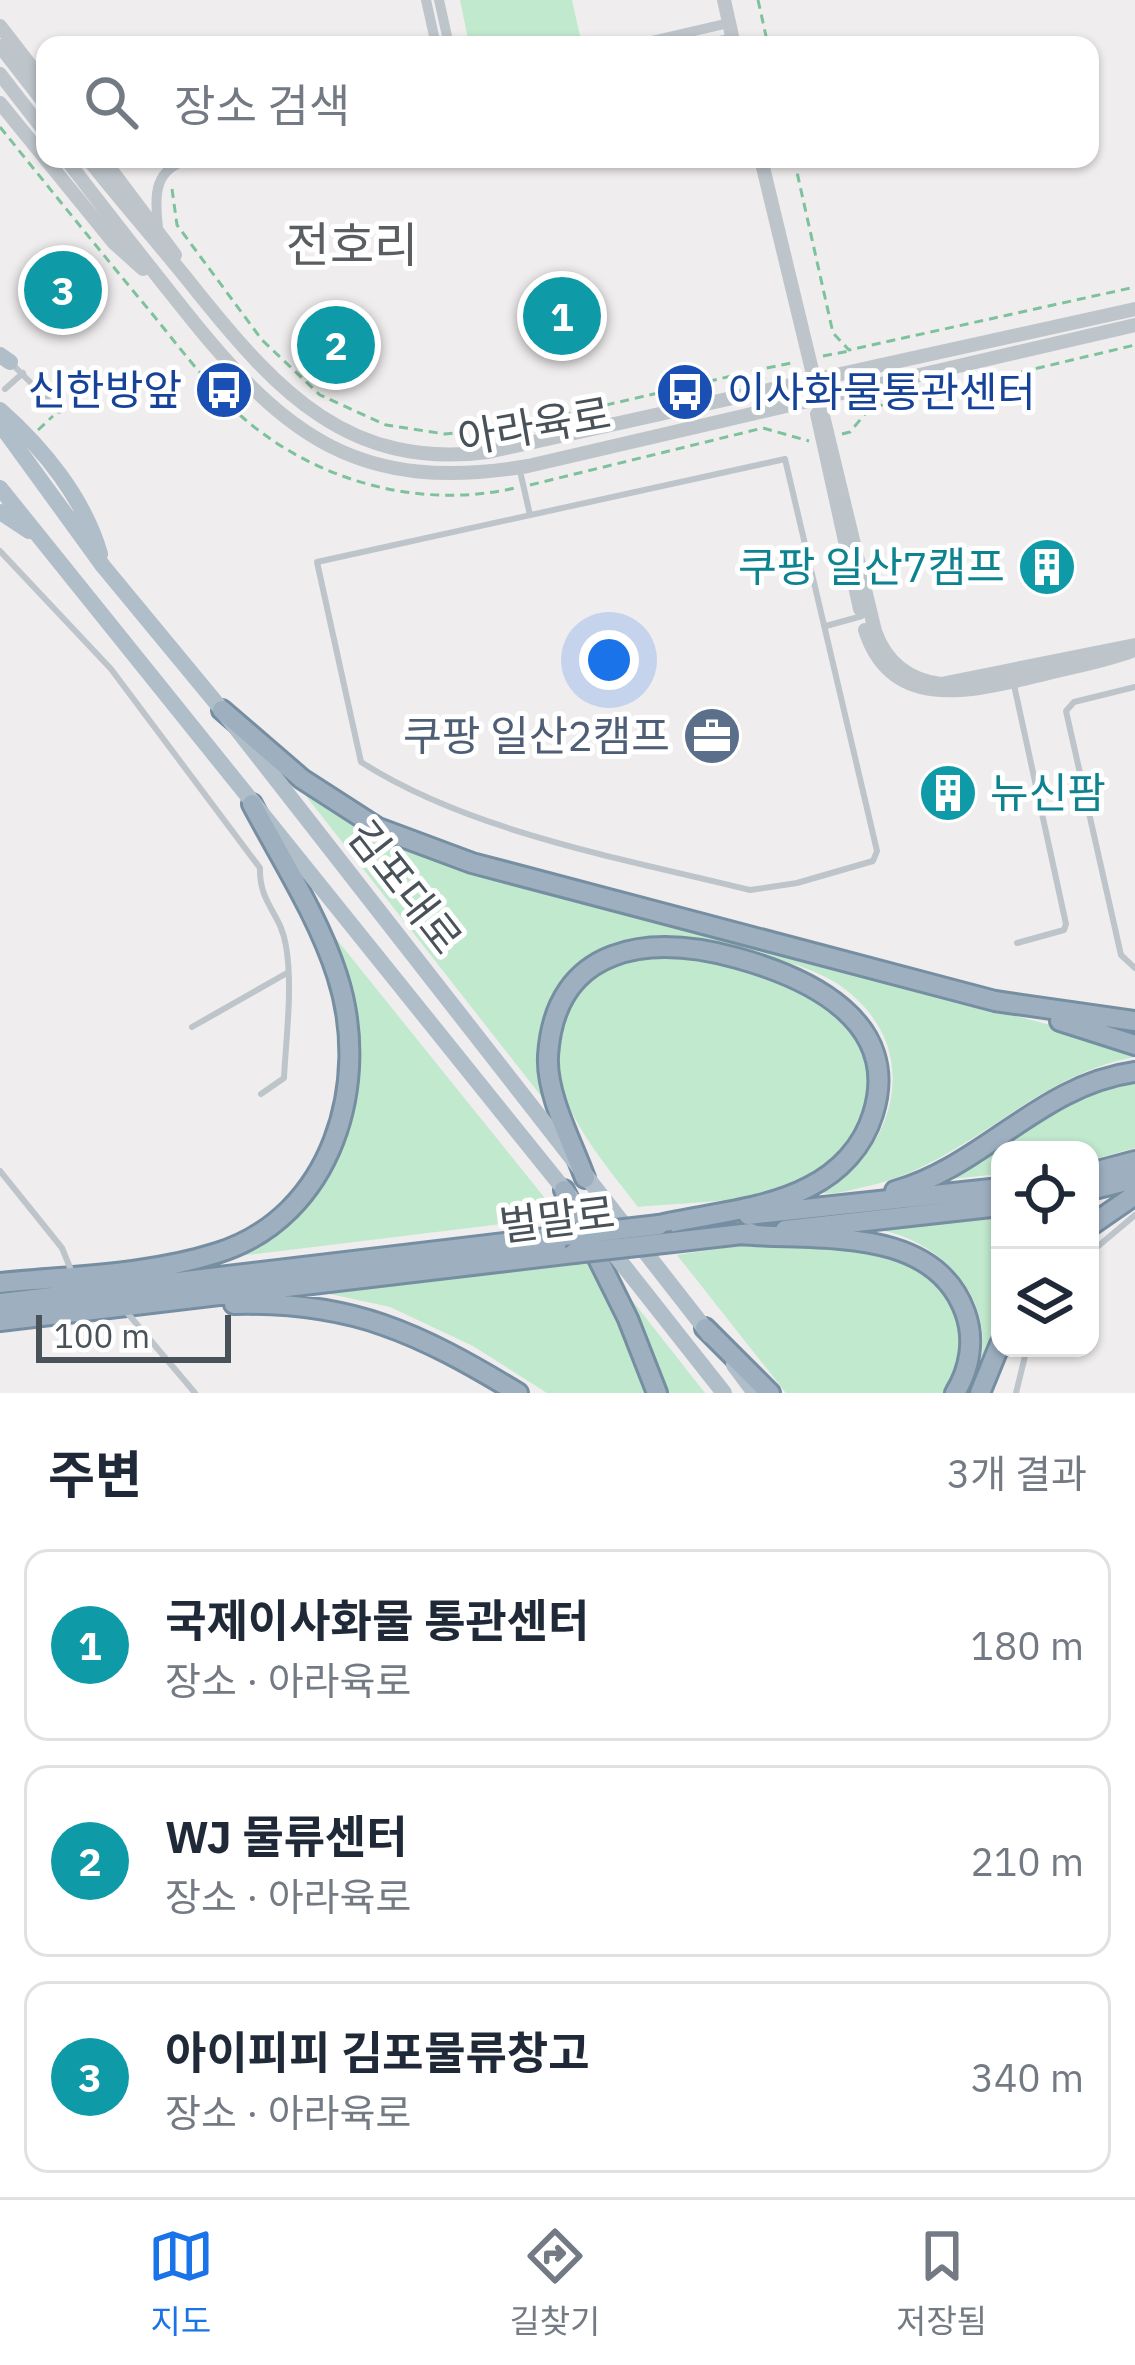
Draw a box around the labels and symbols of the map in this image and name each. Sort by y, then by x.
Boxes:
district label: 전호리 [286,213,418,275]
pin: 3 [24,245,102,335]
pin: 1 [523,271,601,361]
pin: 2 [297,300,375,390]
bus stop icon: 신한방앞 [193,359,255,421]
bus stop icon: 이사화물통관센터 [654,361,716,423]
place label: 신한방앞 [27,362,182,417]
place label: 이사화물통관센터 [727,364,1036,419]
street label: 아라육로 [453,385,615,466]
building icon: 쿠팡 일산7캠프 [1016,536,1078,598]
place label: 쿠팡 일산7캠프 [738,539,1005,594]
your location [579,630,639,690]
office icon: 쿠팡 일산2캠프 [681,705,743,767]
place label: 쿠팡 일산2캠프 [403,708,670,763]
building icon: 뉴신팜 [917,762,979,824]
place label: 뉴신팜 [990,765,1106,820]
street label: 김포대로 [336,809,475,965]
street label: 벌말로 [496,1184,618,1253]
scale bar [36,1309,231,1362]

